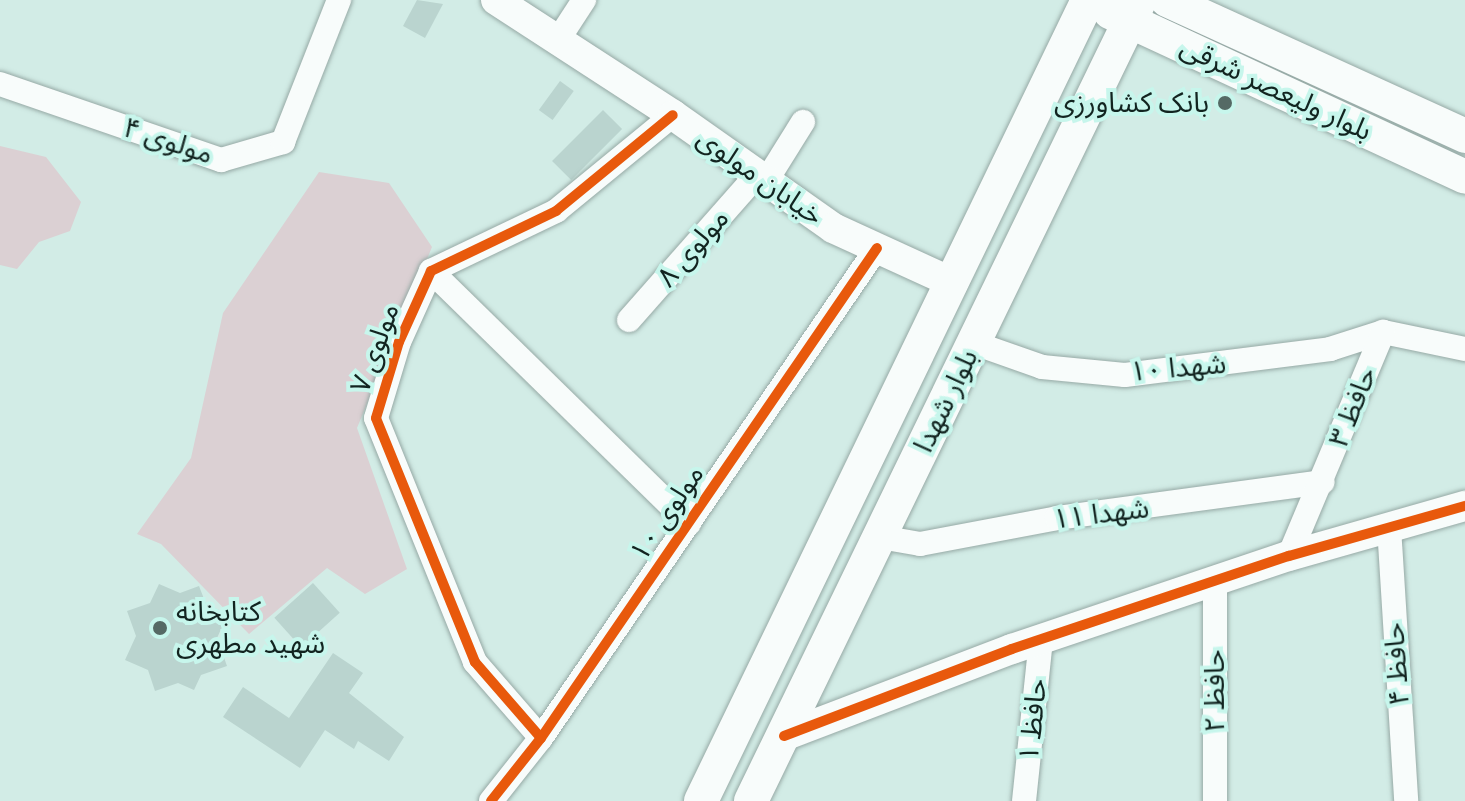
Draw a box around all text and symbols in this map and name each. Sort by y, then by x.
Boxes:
street label: بلوار ولیعصر شرقی [1175,30,1377,148]
place label: بانک کشاورزی [1054,86,1209,120]
marker: بانک کشاورزی [1216,94,1234,112]
street label: مولوی ۴ [119,111,217,171]
street label: خیابان مولوی [690,121,830,233]
street label: مولوی ۸ [650,202,736,294]
street label: مولوی ۷ [343,299,407,397]
street label: بلوار شهدا [907,344,985,458]
street label: شهدا ۱۰ [1129,347,1227,389]
street label: حافظ ۳ [1322,362,1384,452]
street label: مولوی ۱۰ [623,459,711,567]
street label: شهدا ۱۱ [1051,491,1151,537]
place label: کتابخانه شهید مطهری [176,595,325,661]
marker: کتابخانه شهید مطهری [151,619,169,637]
street label: حافظ ۴ [1377,621,1417,707]
street label: حافظ ۲ [1198,649,1232,733]
street label: حافظ ۱ [1012,677,1054,763]

